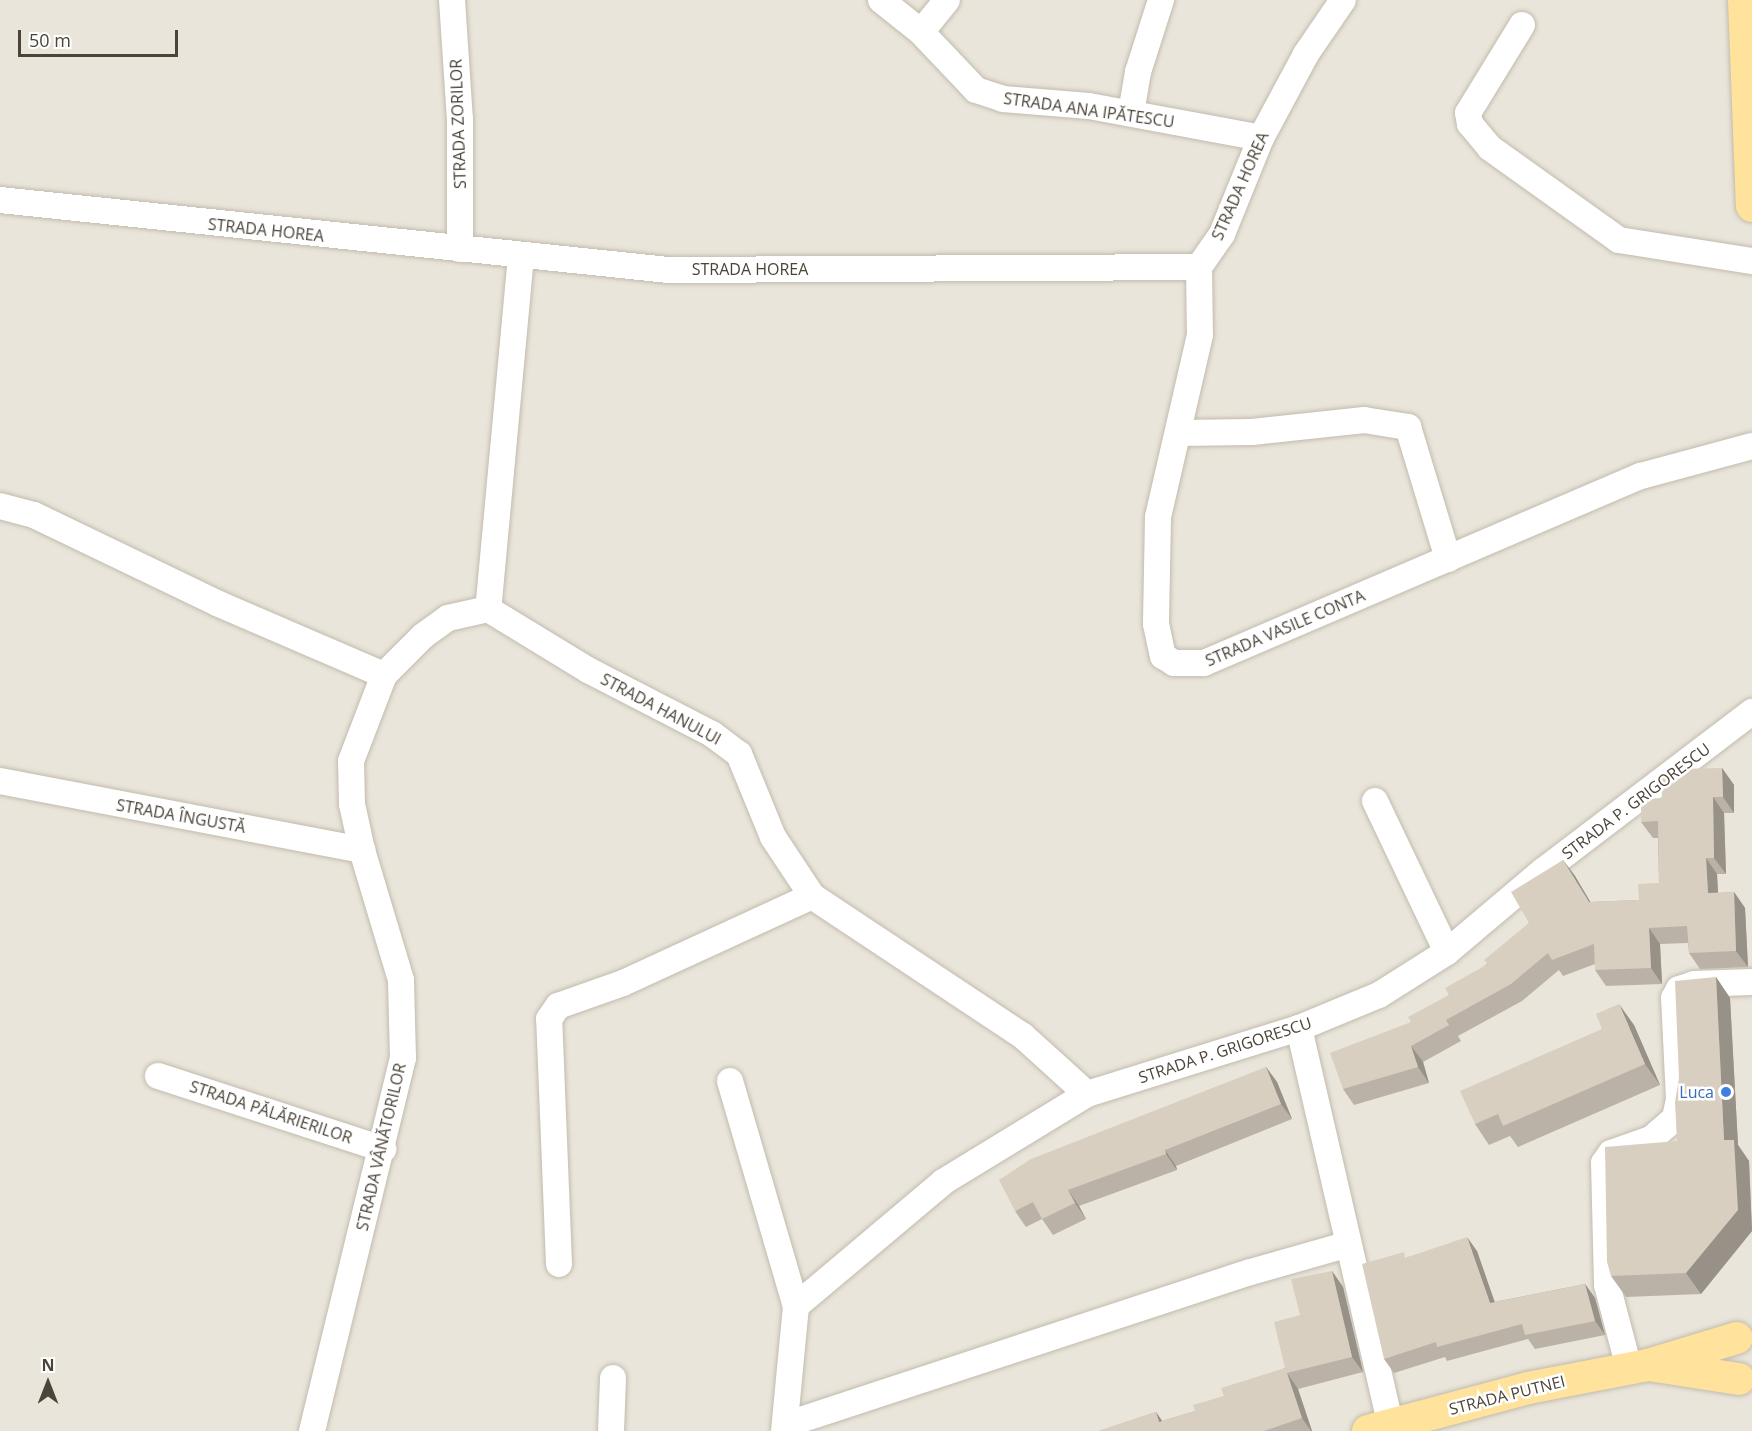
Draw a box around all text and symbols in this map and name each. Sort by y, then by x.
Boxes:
scale bar [21,18,182,56]
text: 50 m [29,28,71,52]
street label: STRADA ZORILOR [446,59,470,189]
street label: STRADA ANA IPĂTESCU [1002,89,1176,131]
street label: STRADA HOREA [1208,129,1272,243]
street label: STRADA HOREA [207,214,325,246]
street label: STRADA HOREA [692,259,808,279]
street label: STRADA VASILE CONTA [1202,586,1368,670]
street label: STRADA HANULUI [598,669,724,749]
street label: STRADA P. GRIGORESCU [1558,739,1714,863]
street label: STRADA ÎNGUSTĂ [115,795,247,837]
street label: STRADA P. GRIGORESCU [1136,1013,1314,1087]
street label: STRADA VÂNĂTORILOR [352,1061,410,1233]
street label: STRADA PĂLĂRIERILOR [187,1077,355,1147]
place label: Luca [1679,1082,1714,1102]
marker: Luca [1719,1085,1733,1099]
north arrow [18,1353,78,1413]
text: N [41,1354,55,1376]
street label: STRADA PUTNEI [1447,1371,1567,1419]

